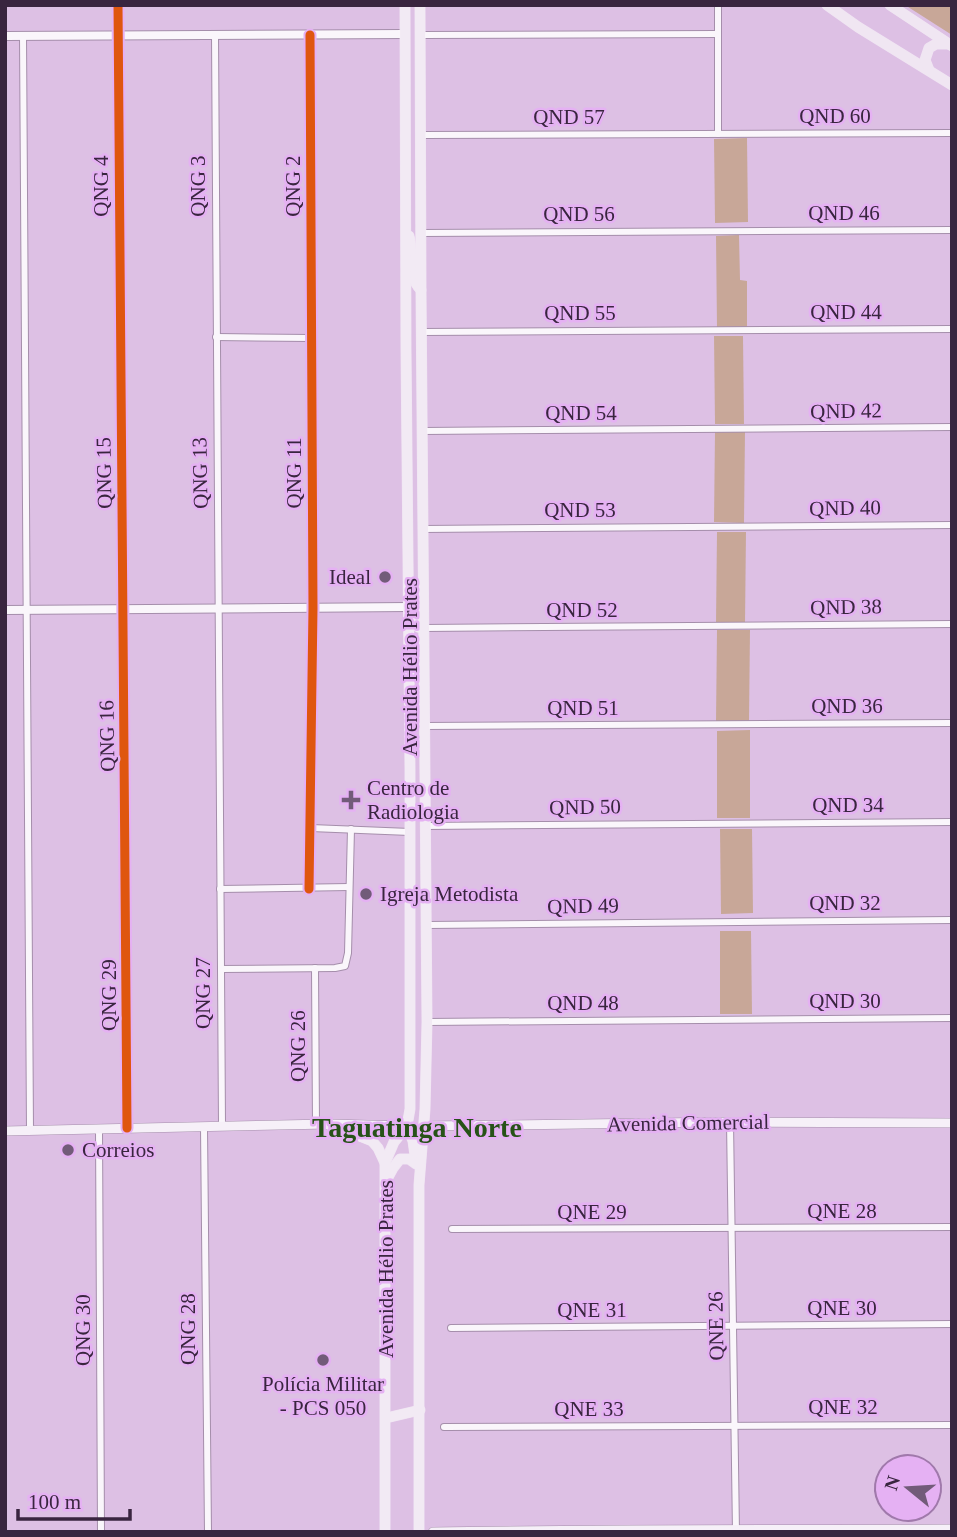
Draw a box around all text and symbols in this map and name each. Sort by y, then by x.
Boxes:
street label: QND 60 [799,104,871,128]
street label: QND 57 [533,105,605,129]
street label: QNG 4 [89,155,113,217]
street label: QNG 3 [186,155,210,217]
street label: QNG 2 [281,155,305,217]
street label: QND 46 [808,201,880,225]
street label: QND 56 [543,202,615,226]
street label: QND 44 [810,300,882,324]
street label: QND 55 [544,301,616,325]
street label: QND 42 [810,398,882,424]
street label: QND 54 [545,401,617,425]
street label: QNG 15 [91,437,117,509]
street label: QNG 13 [187,437,213,509]
street label: QNG 11 [282,438,306,508]
street label: QND 40 [809,495,881,521]
street label: QND 53 [544,498,616,522]
place label: Ideal [329,565,371,589]
marker: Ideal [377,569,393,585]
street label: Avenida Hélio Prates [398,578,422,756]
street label: QND 38 [810,594,882,620]
street label: QND 52 [546,598,618,622]
street label: QND 36 [811,694,883,718]
street label: QND 51 [547,696,619,720]
street label: QNG 16 [94,700,120,772]
place label: Centro de Radiologia [367,776,460,824]
marker: Centro de Radiologia [341,790,361,810]
street label: QND 34 [812,793,884,817]
street label: QND 50 [549,794,621,820]
place label: Igreja Metodista [380,882,519,906]
marker: Igreja Metodista [358,886,374,902]
street label: QND 32 [809,891,881,915]
street label: QND 49 [547,893,619,919]
street label: QNG 27 [191,957,215,1029]
street label: QNG 29 [97,959,121,1031]
street label: QND 30 [809,989,881,1013]
street label: QND 48 [547,991,619,1015]
street label: QNG 26 [286,1010,310,1082]
street label: Avenida Comercial [607,1110,770,1136]
district label: Taguatinga Norte [312,1112,522,1143]
place label: Correios [82,1138,154,1162]
marker: Correios [60,1142,76,1158]
street label: Avenida Hélio Prates [374,1180,398,1358]
street label: QNE 28 [807,1199,877,1223]
street label: QNE 29 [557,1200,627,1224]
street label: QNE 26 [703,1291,729,1361]
street label: QNG 28 [176,1293,200,1365]
street label: QNG 30 [71,1294,95,1366]
street label: QNE 30 [807,1296,877,1320]
street label: QNE 31 [557,1298,627,1322]
marker: Polícia Militar - PCS 050 [315,1352,331,1368]
place label: Polícia Militar - PCS 050 [262,1372,384,1420]
street label: QNE 32 [808,1395,878,1419]
street label: QNE 33 [554,1397,624,1421]
north arrow [873,1453,943,1523]
text: N [880,1473,904,1493]
scale bar [18,1478,130,1522]
text: 100 m [28,1490,81,1514]

